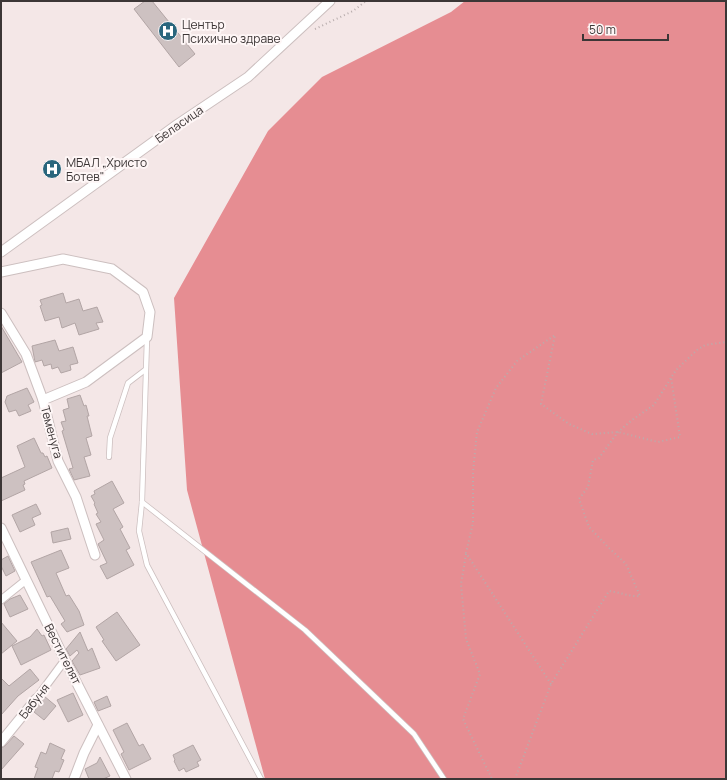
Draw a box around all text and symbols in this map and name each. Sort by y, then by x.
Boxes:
place label: Център Психично здраве [182,16,281,47]
scale bar [583,16,668,42]
hospital icon: Център Психично здраве [157,20,179,42]
text: 50 m [589,21,616,38]
street label: Беласица [151,101,207,147]
place label: МБАЛ „Христо Ботев" [66,154,147,185]
hospital icon: МБАЛ „Христо Ботев" [41,158,63,180]
street label: Теменуга [37,404,67,460]
street label: Вестителят [40,621,86,687]
street label: Бабуня [15,680,53,722]

